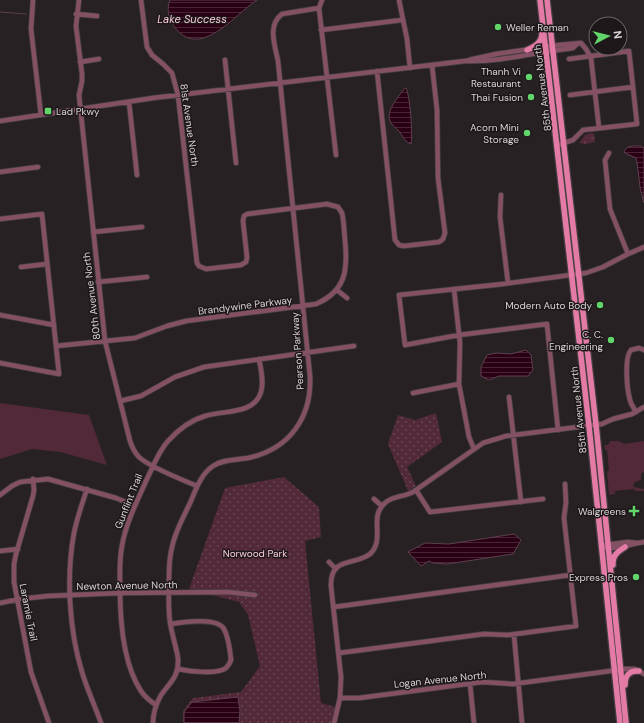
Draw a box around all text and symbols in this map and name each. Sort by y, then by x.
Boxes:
water label: Lake Success [157,12,227,26]
north arrow [588,16,628,56]
place label: Weller Reman [506,21,569,34]
marker: Weller Reman [493,22,503,32]
text: N [610,30,625,40]
street label: 85th Avenue North [531,44,554,132]
place label: Thanh Vi Restaurant [471,65,521,90]
marker: Thanh Vi Restaurant [524,72,534,82]
street label: 81st Avenue North [177,83,202,167]
place label: Thai Fusion [471,91,523,104]
marker: Thai Fusion [526,92,536,102]
place label: Lad Pkwy [56,105,100,118]
marker: Lad Pkwy [43,106,53,116]
place label: Acorn Mini Storage [470,121,519,146]
marker: Acorn Mini Storage [522,128,532,138]
street label: 80th Avenue North [80,251,103,340]
street label: Brandywine Parkway [197,293,293,318]
place label: Modern Auto Body [505,299,592,312]
marker: Modern Auto Body [595,300,605,310]
street label: Pearson Parkway [288,311,307,390]
place label: C. C. Engineering [549,328,603,353]
marker: C. C. Engineering [606,335,616,345]
street label: 85th Avenue North [567,366,590,454]
street label: Gunflint Trail [112,472,145,531]
place label: Walgreens [578,505,626,518]
marker: Walgreens [629,506,639,516]
park label: Norwood Park [223,547,287,560]
place label: Express Pros [569,571,628,584]
marker: Express Pros [631,572,641,582]
street label: Newton Avenue North [76,578,178,593]
street label: Laramie Trail [17,582,40,642]
street label: Logan Avenue North [393,668,487,691]

